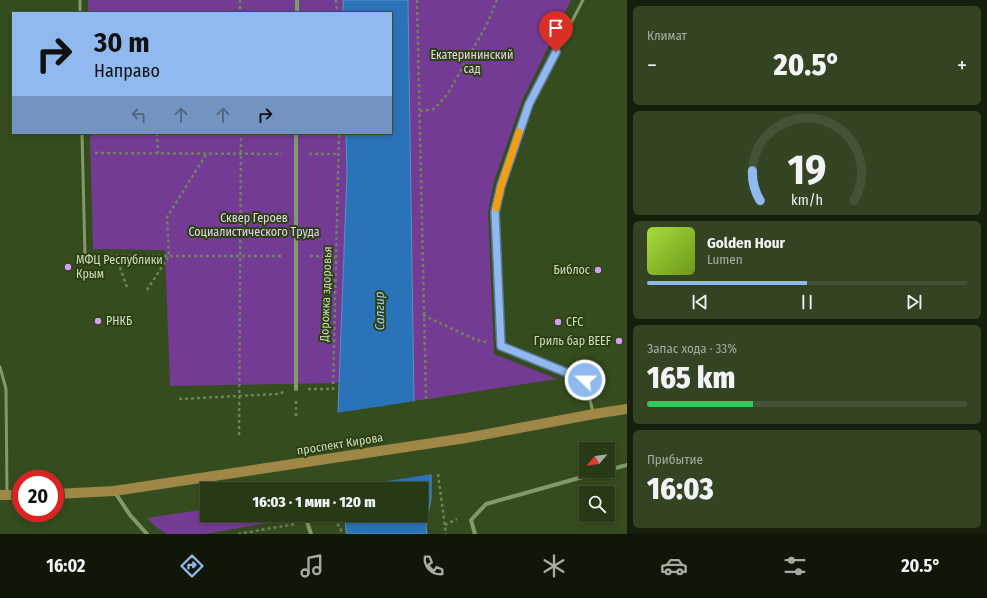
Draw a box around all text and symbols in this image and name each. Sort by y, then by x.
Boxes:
pin [539,11,573,52]
icon: arrive [545,17,567,39]
text: 30 m [94,26,150,59]
icon: right [28,28,80,80]
text: Климат [647,28,687,43]
text: 20.5° [774,47,840,83]
park label: Екатерининский сад [431,48,513,76]
text: − [647,52,657,79]
text: + [957,52,967,79]
text: Направо [94,60,160,82]
icon: left [128,104,150,126]
icon: ahead [170,104,192,126]
icon: ahead [212,104,234,126]
icon: right [254,104,276,126]
text: 19 [787,144,827,194]
text: km/h [791,191,823,208]
park label: Сквер Героев Социалистического Труда [188,211,320,239]
text: Golden Hour [707,234,785,252]
street label: Дорожка здоровья [317,246,335,343]
text: Lumen [707,252,743,267]
place label: МФЦ Республики Крым [76,253,163,281]
marker: МФЦ Республики Крым [63,262,73,272]
place label: Библос [554,263,590,277]
marker: Библос [593,265,603,275]
water label: Салгир [372,291,387,331]
icon: previous [689,291,711,313]
icon: pause [796,291,818,313]
icon: next [903,291,925,313]
place label: РНКБ [106,314,132,328]
place label: CFC [566,315,583,329]
marker: РНКБ [93,316,103,326]
marker: CFC [553,317,563,327]
place label: Гриль бар BEEF [534,334,612,348]
marker: Гриль бар BEEF [614,336,624,346]
text: Запас хода · 33% [647,341,737,356]
position arrow [564,359,606,401]
text: 165 km [647,360,735,396]
street label: проспект Кирова [296,430,384,458]
north arrow [579,442,615,478]
map controls [579,442,615,522]
text: Прибытие [647,452,703,467]
speed limit sign: 20 [12,470,64,522]
text: 16:03 [647,471,714,507]
button: search [579,486,615,522]
text: 16:03 · 1 мин · 120 m [252,493,376,511]
icon: directions [178,552,206,580]
icon: music [298,552,326,580]
icon: phone [419,552,447,580]
icon: climate [540,552,568,580]
icon: car [660,552,688,580]
icon: filters [781,552,809,580]
text: 16:02 [46,555,85,577]
text: 20.5° [901,555,941,577]

